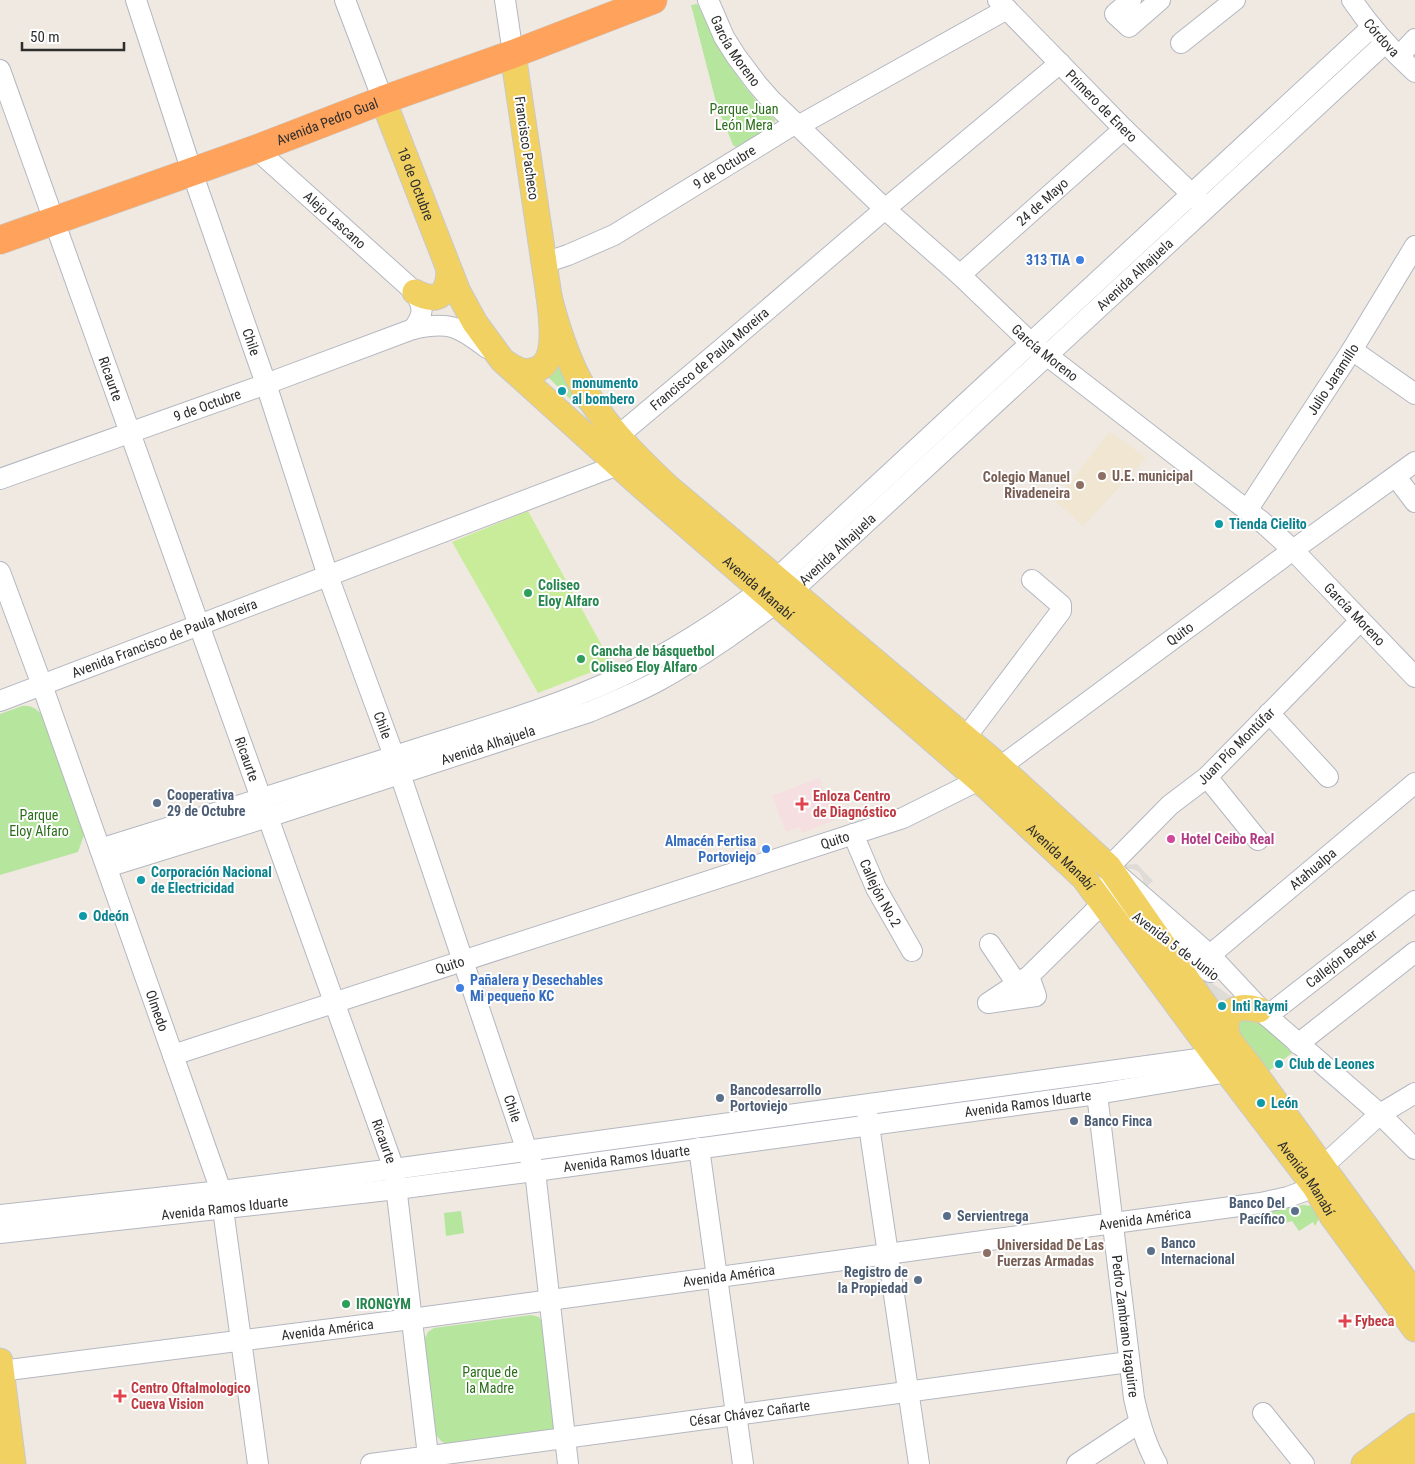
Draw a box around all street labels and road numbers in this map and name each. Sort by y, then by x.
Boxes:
street label: García Moreno [708,13,764,89]
street label: Córdova [1360,15,1403,60]
street label: Primero de Enero [1063,66,1140,145]
street label: Avenida Pedro Gual [274,95,380,148]
street label: Francisco Pacheco [512,95,542,201]
street label: 9 de Octubre [690,142,759,192]
street label: 18 de Octubre [394,145,437,223]
street label: 24 de Mayo [1013,175,1071,229]
street label: Alejo Lascano [300,188,369,252]
street label: Avenida Alhajuela [1093,235,1176,314]
street label: Francisco de Paula Moreira [647,304,772,414]
street label: García Moreno [1009,321,1081,385]
street label: Chile [239,326,264,358]
street label: Julio Jaramillo [1304,341,1362,418]
street label: Ricaurte [95,354,126,403]
street label: 9 de Octubre [171,386,243,424]
street label: Avenida Alhajuela [796,510,879,589]
street label: Avenida Manabí [720,553,797,623]
street label: García Moreno [1321,579,1388,649]
street label: Avenida Francisco de Paula Moreira [69,596,259,681]
street label: Quito [1163,619,1196,649]
street label: Juan Pío Montúfar [1194,704,1278,788]
street label: Chile [370,709,395,741]
street label: Avenida Alhajuela [439,722,537,768]
street label: Ricaurte [232,735,262,784]
street label: Avenida Manabí [1023,820,1098,893]
street label: Quito [819,828,851,852]
street label: Atahualpa [1286,845,1339,893]
street label: Callejón No.2 [857,857,905,930]
street label: Avenida 5 de Junio [1129,908,1223,984]
street label: Callejón Becker [1303,926,1380,991]
street label: Quito [433,953,466,977]
street label: Olmedo [143,988,172,1033]
street label: Avenida Ramos Iduarte [963,1087,1093,1120]
street label: Chile [501,1093,525,1125]
street label: Ricaurte [369,1117,399,1166]
street label: Avenida Manabí [1274,1137,1338,1219]
street label: Avenida Ramos Iduarte [562,1142,691,1175]
street label: Avenida Ramos Iduarte [160,1193,289,1223]
street label: Avenida América [1098,1205,1192,1233]
street label: Pedro Zambrano Izaguirre [1109,1254,1142,1399]
street label: Avenida América [682,1261,776,1290]
street label: Avenida América [280,1316,375,1343]
street label: César Chávez Cañarte [688,1397,811,1429]

